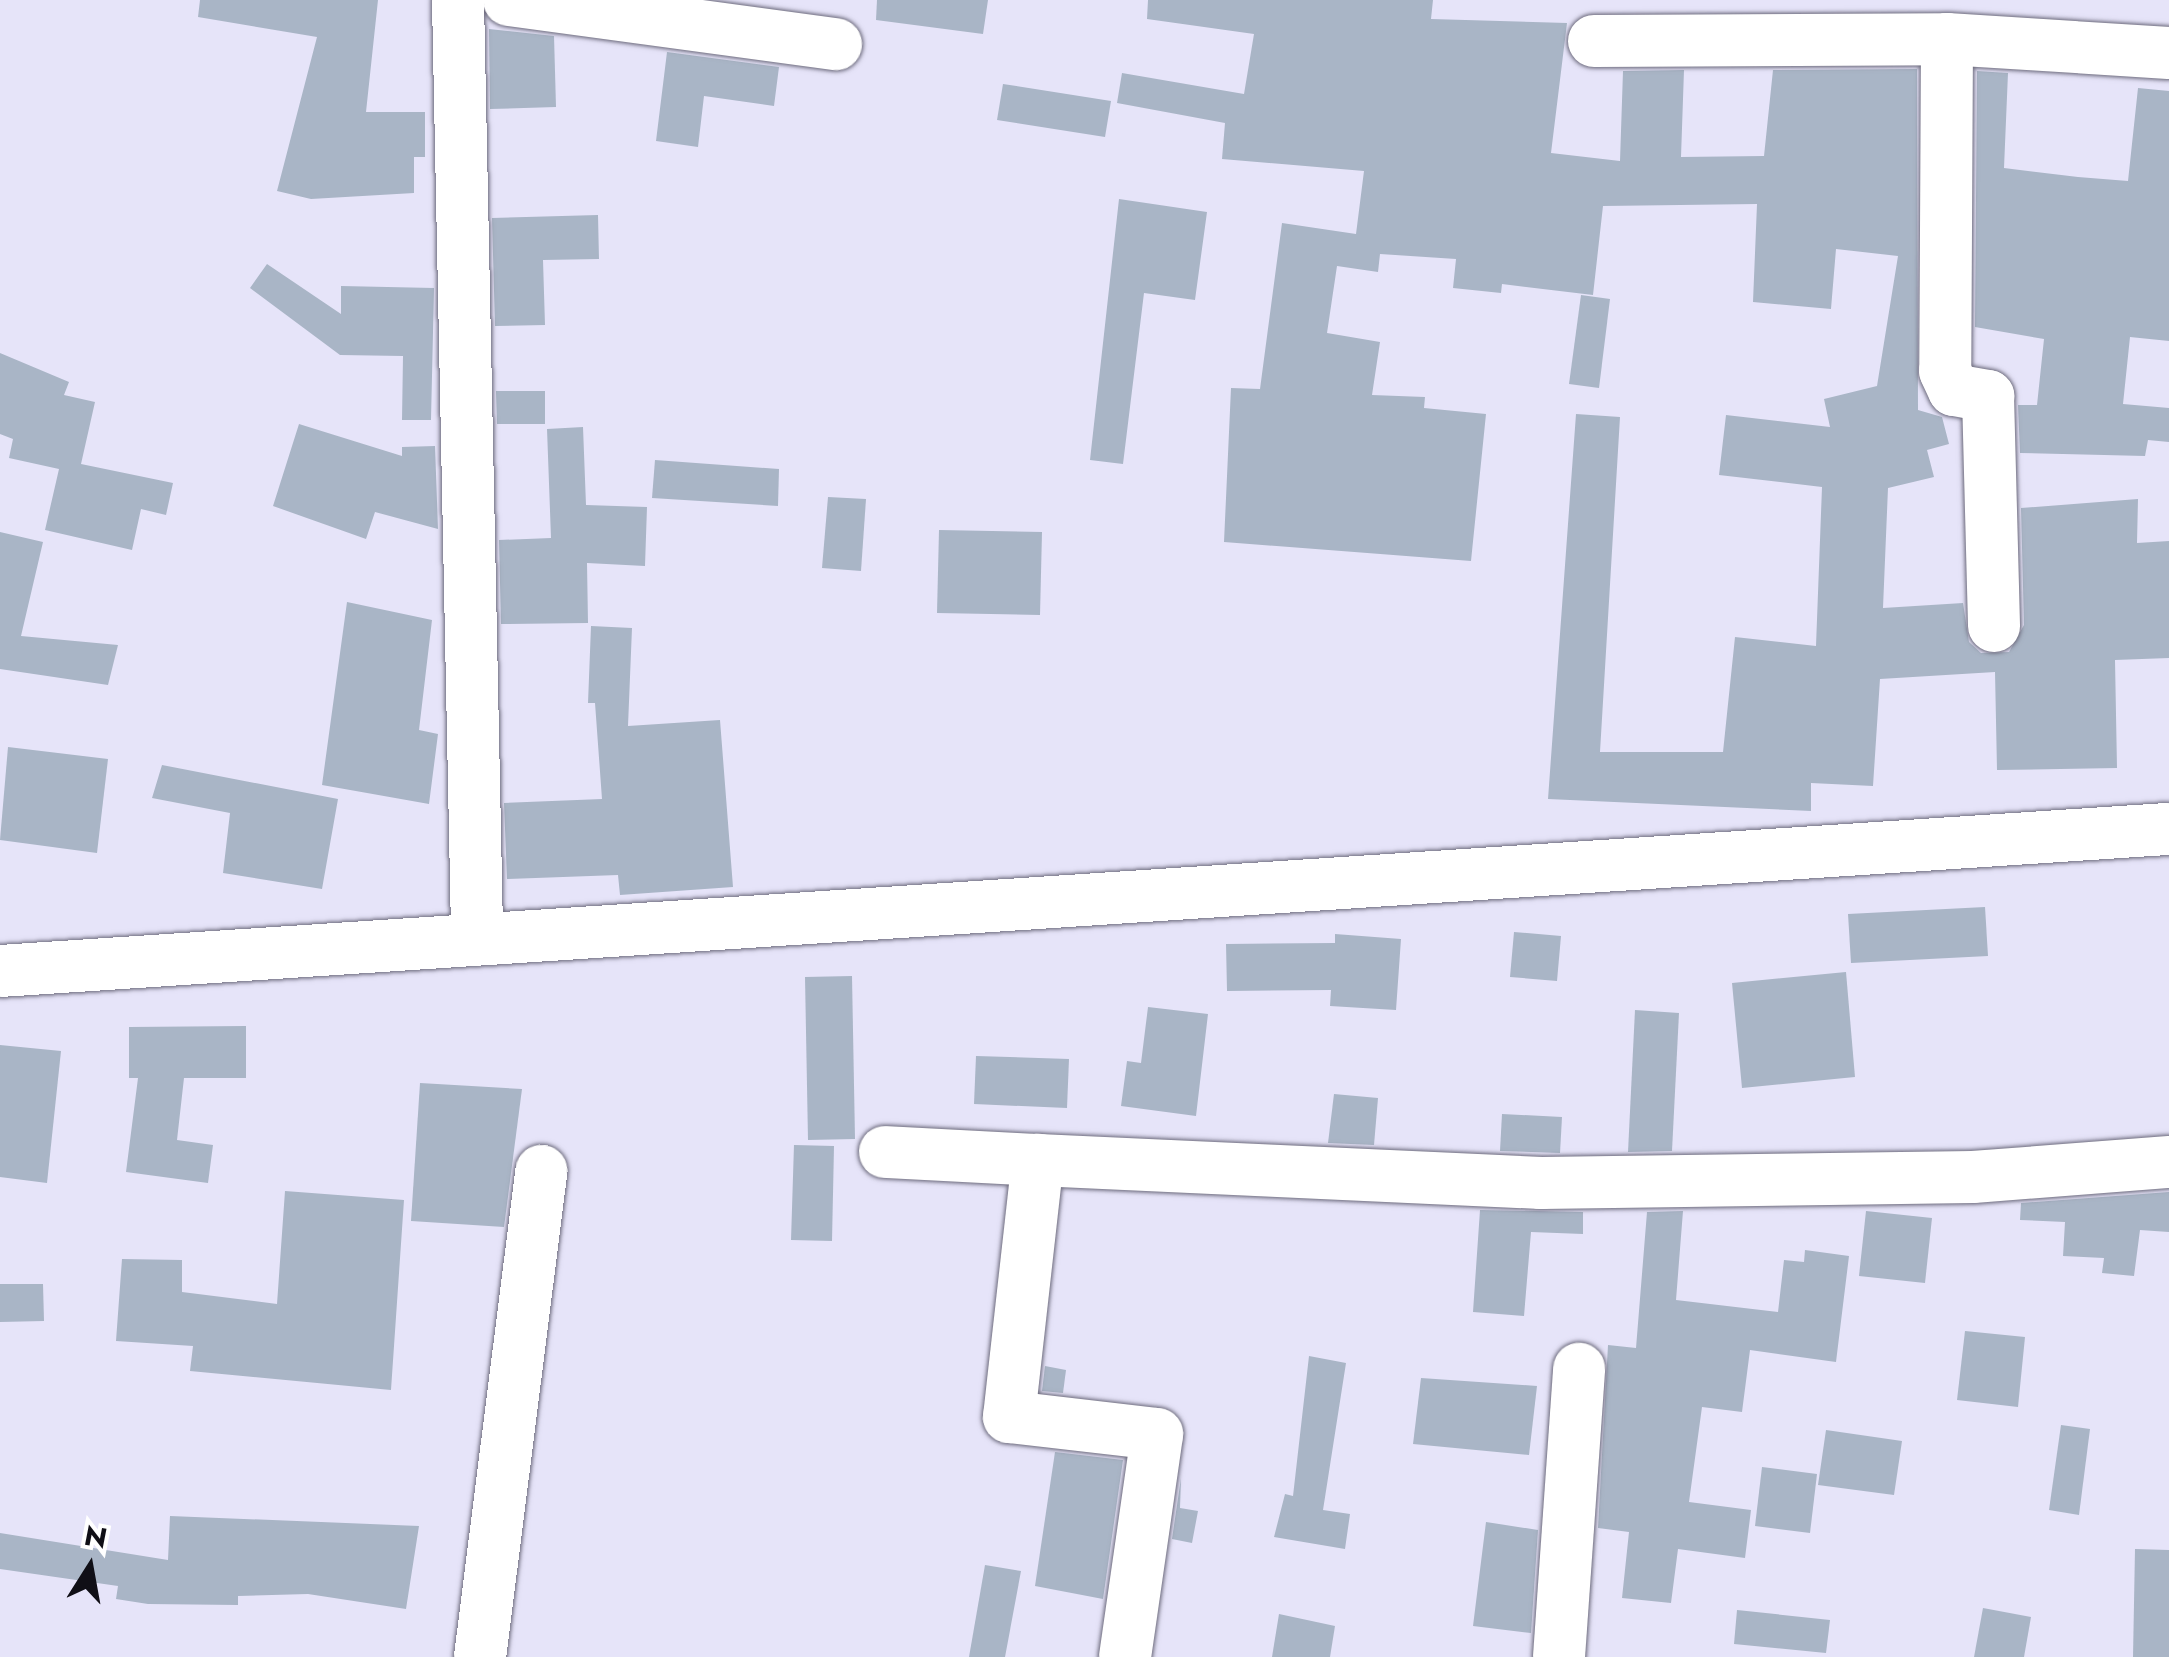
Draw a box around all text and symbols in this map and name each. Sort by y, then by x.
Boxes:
text: N [81,1515,111,1559]
north arrow [40,1517,140,1617]

